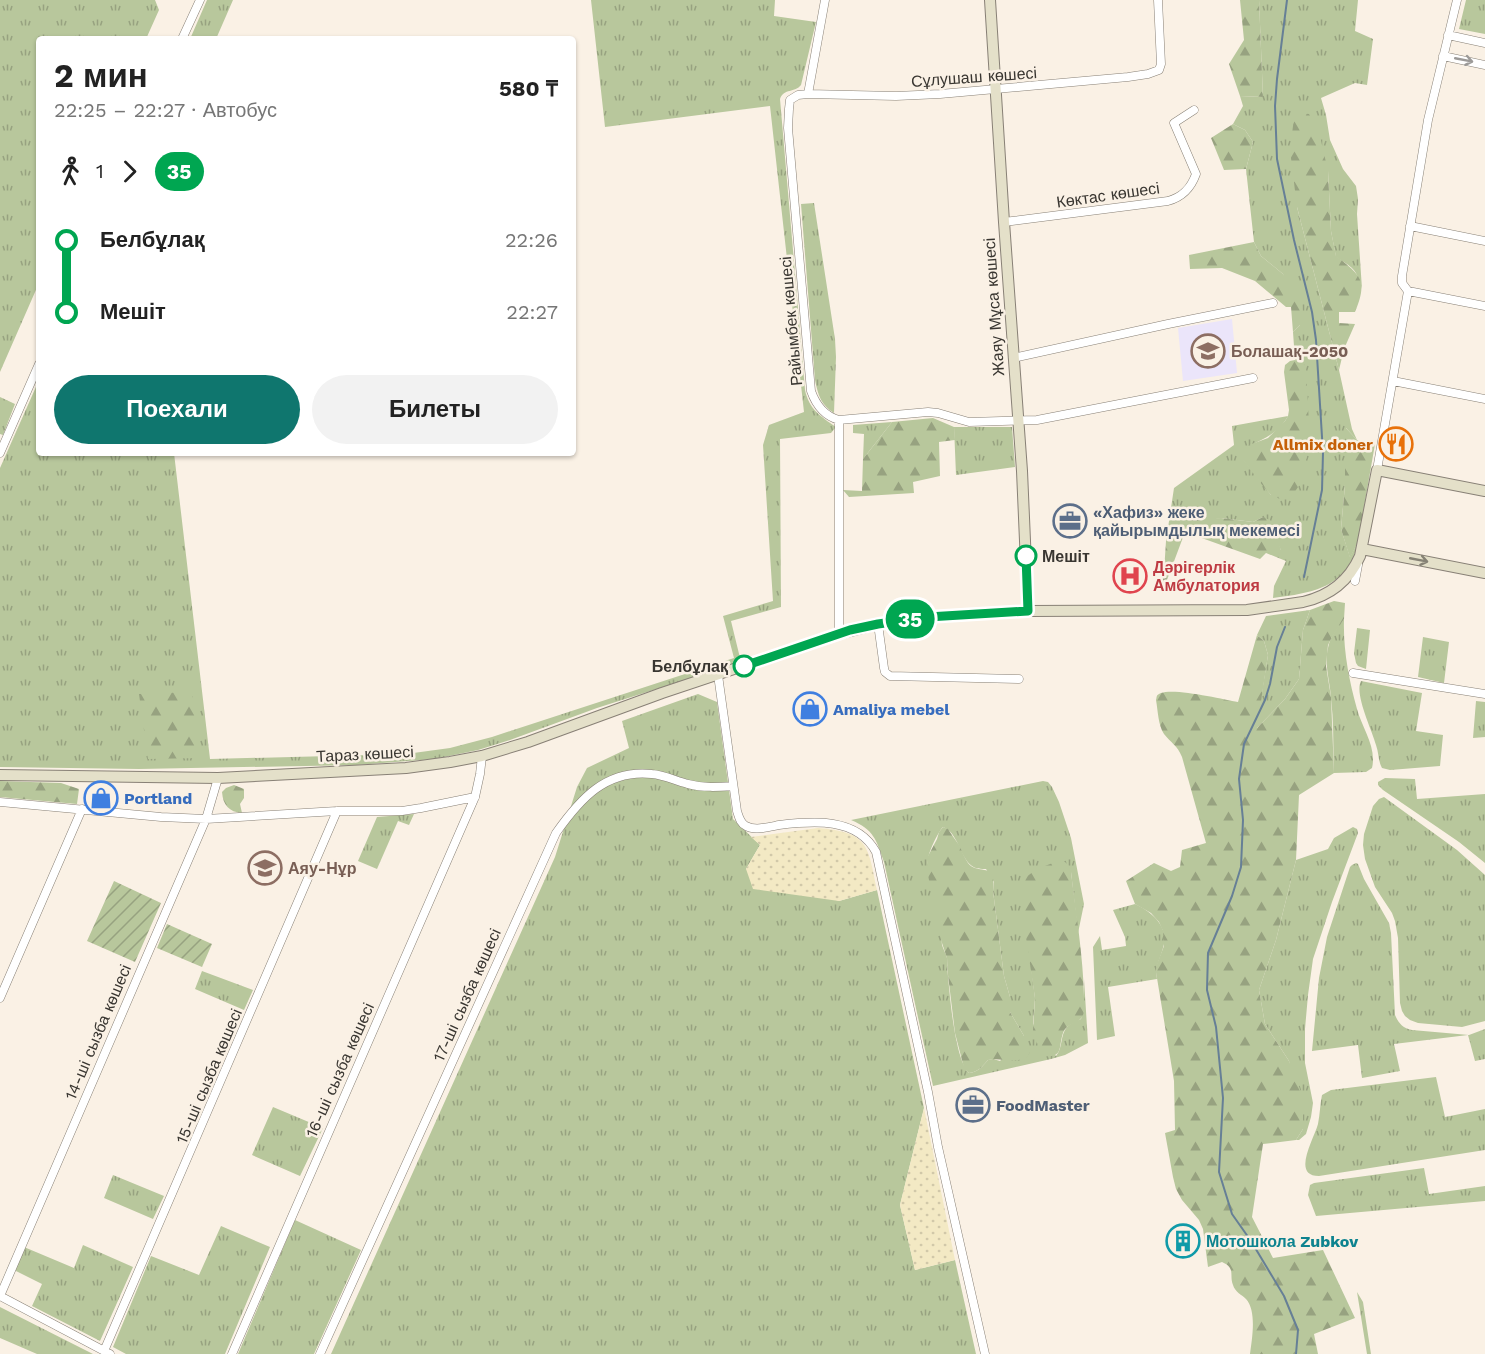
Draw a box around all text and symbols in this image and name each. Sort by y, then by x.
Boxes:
one-way arrow [1454,55,1473,67]
text: 2 мин [54,56,148,95]
street label: Сұлушаш көшесі [910,63,1038,91]
text: 580 ₸ [499,76,558,101]
text: 22:25 – 22:27 · Автобус [54,98,277,122]
icon: walk [54,155,87,188]
icon: forward [113,155,146,188]
text: 1 [96,159,104,183]
text: 35 [167,159,192,184]
street label: Көктас көшесі [1055,178,1161,212]
text: Белбұлақ [100,227,205,252]
text: 22:26 [505,228,558,252]
street label: Жаяу Мұса көшесі [980,237,1008,377]
street label: Райымбек көшесі [776,256,806,386]
text: Мешіт [100,299,166,324]
text: 22:27 [506,300,558,324]
school or university icon: Болашақ-2050 [1190,333,1226,369]
place label: Болашақ-2050 [1231,342,1348,361]
button: Поехали [54,375,300,444]
button: Билеты [312,375,558,444]
restaurant icon: Allmix doner [1378,426,1414,462]
place label: Allmix doner [1273,435,1373,454]
office icon: «Хафиз» жеке қайырымдылық мекемесі [1052,503,1088,539]
place label: «Хафиз» жеке қайырымдылық мекемесі [1093,503,1300,540]
marker: Мешіт [1015,545,1037,567]
place label: Мешіт [1042,547,1090,566]
one-way arrow [1409,555,1428,566]
hospital icon: Дәрігерлік Амбулатория [1112,558,1148,594]
place label: Дәрігерлік Амбулатория [1153,558,1260,595]
line badge: 35 [883,600,937,638]
text: 35 [898,607,922,632]
marker: Белбұлақ [733,655,755,677]
place label: Белбұлақ [652,657,729,676]
shop icon: Amaliya mebel [792,691,828,727]
place label: Amaliya mebel [833,700,950,719]
street label: Тараз көшесі [316,742,414,766]
shop icon: Portland [83,780,119,816]
place label: Portland [124,789,192,808]
school or university icon: Аяу-Нұр [247,850,283,886]
place label: Аяу-Нұр [288,859,357,878]
street label: 17-ші сызба көшесі [429,926,505,1064]
street label: 14-ші сызба көшесі [61,962,135,1102]
street label: 16-ші сызба көшесі [302,1000,378,1140]
street label: 15-ші сызба көшесі [172,1006,246,1146]
office icon: FoodMaster [955,1087,991,1123]
place label: FoodMaster [996,1096,1090,1115]
building icon: Мотошкола Zubkov [1165,1223,1201,1259]
place label: Мотошкола Zubkov [1206,1232,1358,1251]

